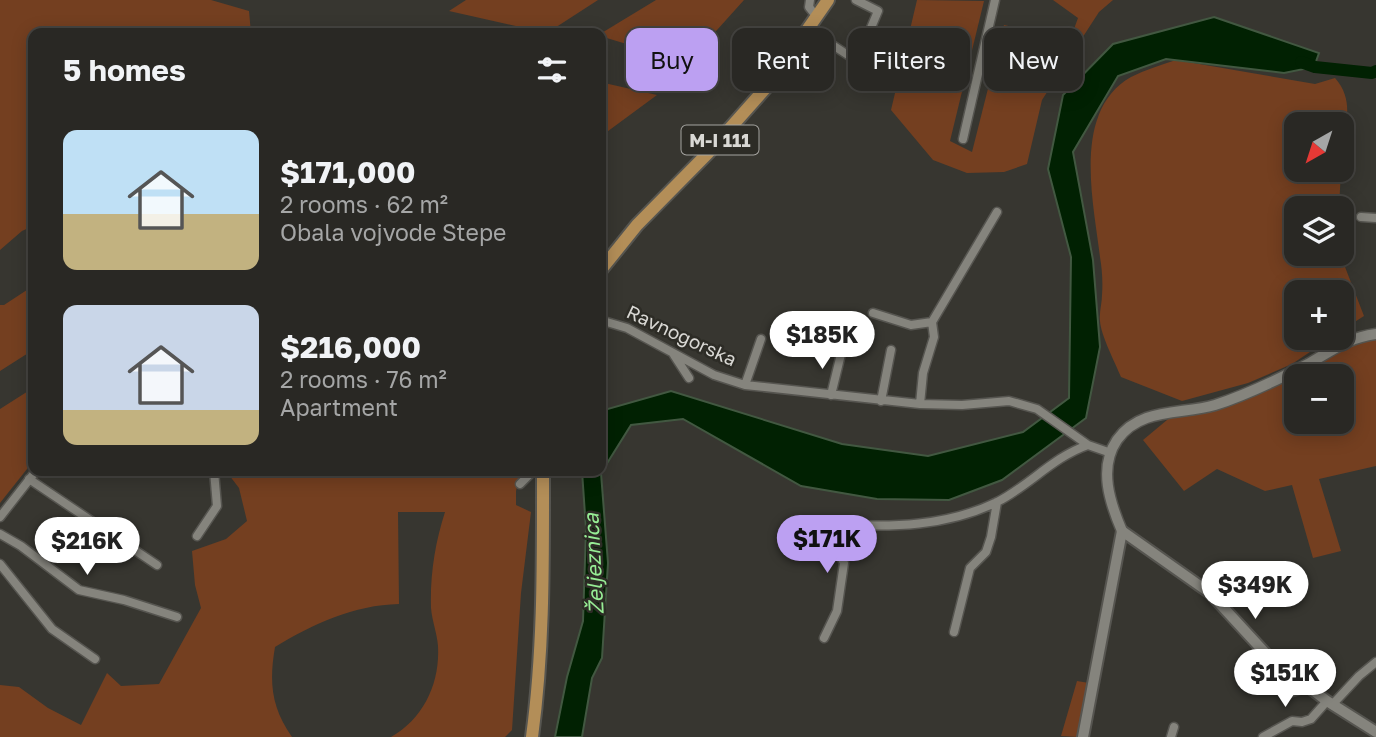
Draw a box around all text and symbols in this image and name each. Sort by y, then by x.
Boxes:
chip: Buy [626,28,718,91]
chip: Rent [732,28,834,91]
chip: Filters [848,28,970,91]
chip: New [984,28,1083,91]
icon: filters [533,51,571,89]
text: 5 homes [63,52,186,88]
north arrow [1284,112,1354,182]
map controls [1284,112,1354,434]
road number: M-I 111 [682,125,758,154]
text: $171,000 [280,154,415,190]
icon: home [119,158,203,242]
text: 2 rooms · 62 m² [280,190,448,218]
button: layers [1284,196,1354,266]
text: Obala vojvode Stepe [280,218,506,246]
button: + [1284,280,1354,350]
street label: Ravnogorska [623,300,741,370]
pin: $185K [773,312,871,371]
text: $185K [786,320,858,348]
text: $216,000 [280,329,421,365]
icon: home [119,333,203,417]
button: − [1284,364,1354,434]
text: 2 rooms · 76 m² [280,365,447,393]
text: Apartment [280,393,398,421]
water label: Željeznica [577,512,609,615]
pin: $171K [778,516,876,575]
pin: $216K [38,518,136,577]
text: $171K [793,524,861,552]
text: $216K [51,526,123,554]
pin: $349K [1206,562,1304,621]
text: $349K [1217,570,1293,598]
pin: $151K [1236,650,1334,709]
text: $151K [1250,658,1320,686]

